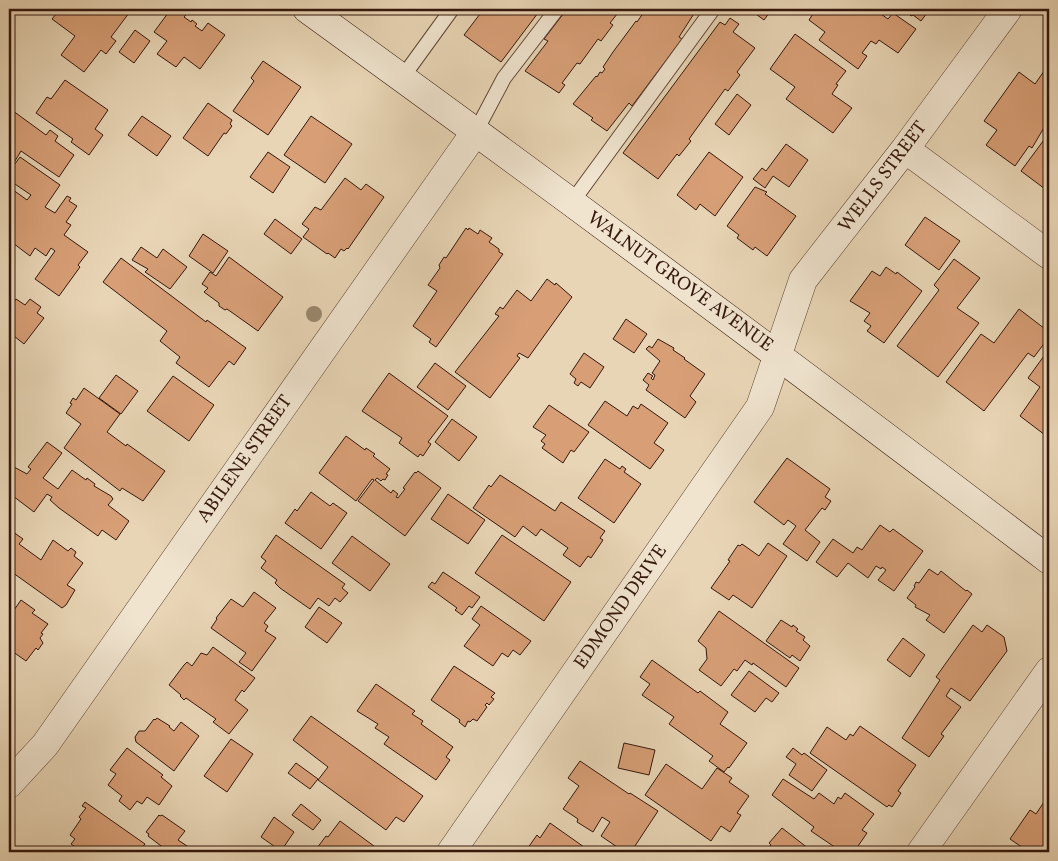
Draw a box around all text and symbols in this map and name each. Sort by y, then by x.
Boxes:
street label: WELLS STREET [833,116,933,238]
street label: WALNUT GROVE AVENUE [582,206,778,358]
street label: ABILENE STREET [191,390,299,528]
street label: EDMOND DRIVE [568,539,674,675]

